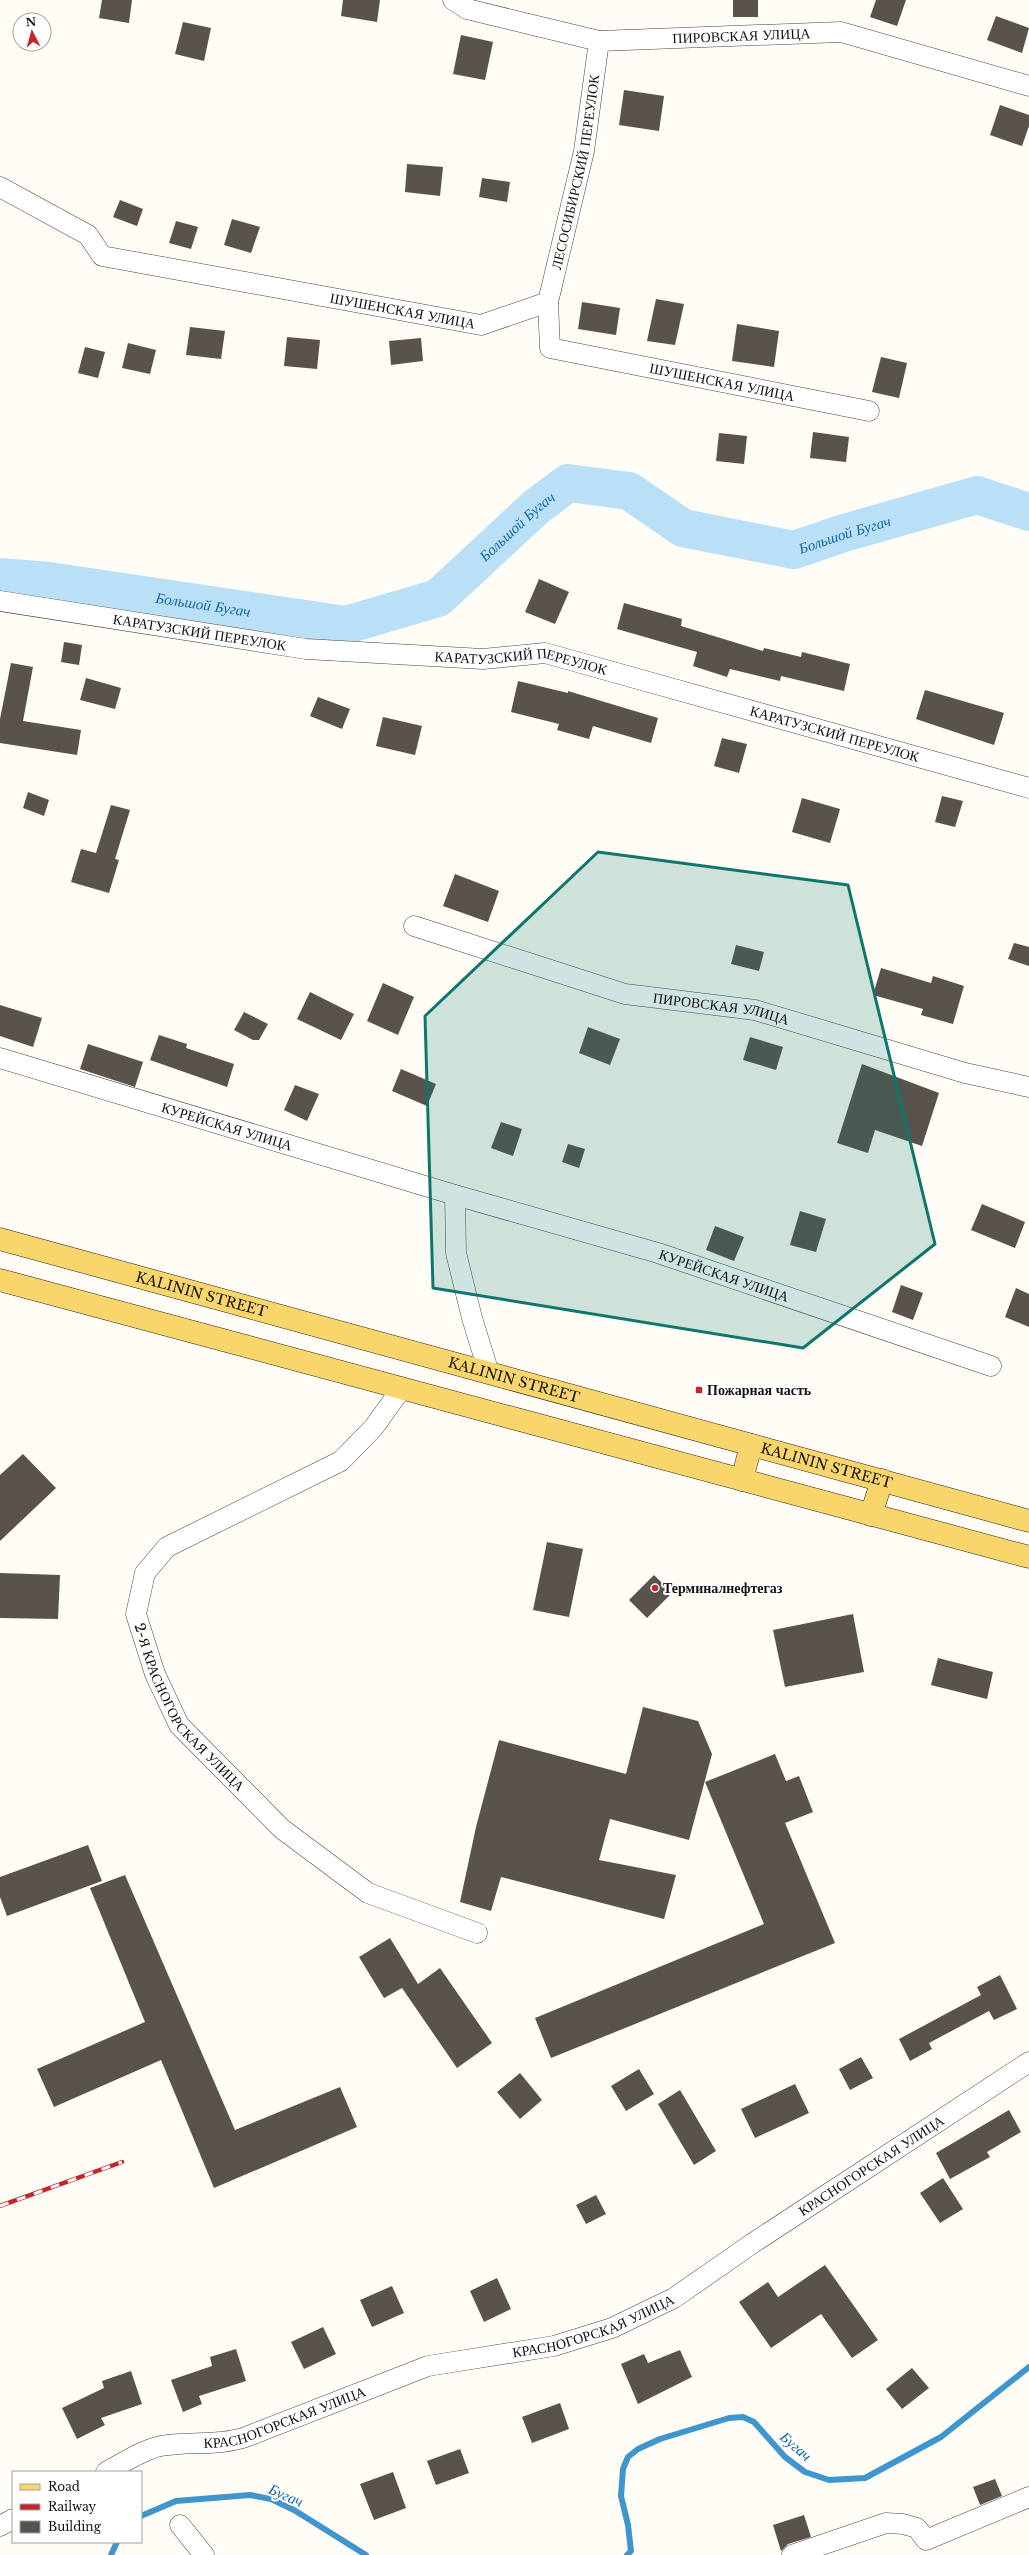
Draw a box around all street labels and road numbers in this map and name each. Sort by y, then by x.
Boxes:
street label: ПИРОВСКАЯ УЛИЦА [672,24,812,47]
street label: ЛЕСОСИБИРСКИЙ ПЕРЕУЛОК [547,73,603,271]
street label: ШУШЕНСКАЯ УЛИЦА [329,289,477,333]
street label: ШУШЕНСКАЯ УЛИЦА [648,359,797,405]
street label: КАРАТУЗСКИЙ ПЕРЕУЛОК [112,610,288,655]
street label: КАРАТУЗСКИЙ ПЕРЕУЛОК [434,644,610,679]
street label: КАРАТУЗСКИЙ ПЕРЕУЛОК [748,702,922,766]
street label: ПИРОВСКАЯ УЛИЦА [652,989,792,1029]
street label: КУРЕЙСКАЯ УЛИЦА [159,1098,295,1155]
street label: КУРЕЙСКАЯ УЛИЦА [657,1245,792,1306]
street label: KALININ STREET [134,1268,269,1321]
street label: KALININ STREET [446,1353,582,1406]
street label: KALININ STREET [759,1439,894,1492]
street label: 2-Я КРАСНОГОРСКАЯ УЛИЦА [130,1621,249,1796]
street label: КРАСНОГОРСКАЯ УЛИЦА [795,2111,948,2220]
street label: КРАСНОГОРСКАЯ УЛИЦА [511,2290,678,2361]
street label: КРАСНОГОРСКАЯ УЛИЦА [203,2382,369,2452]

